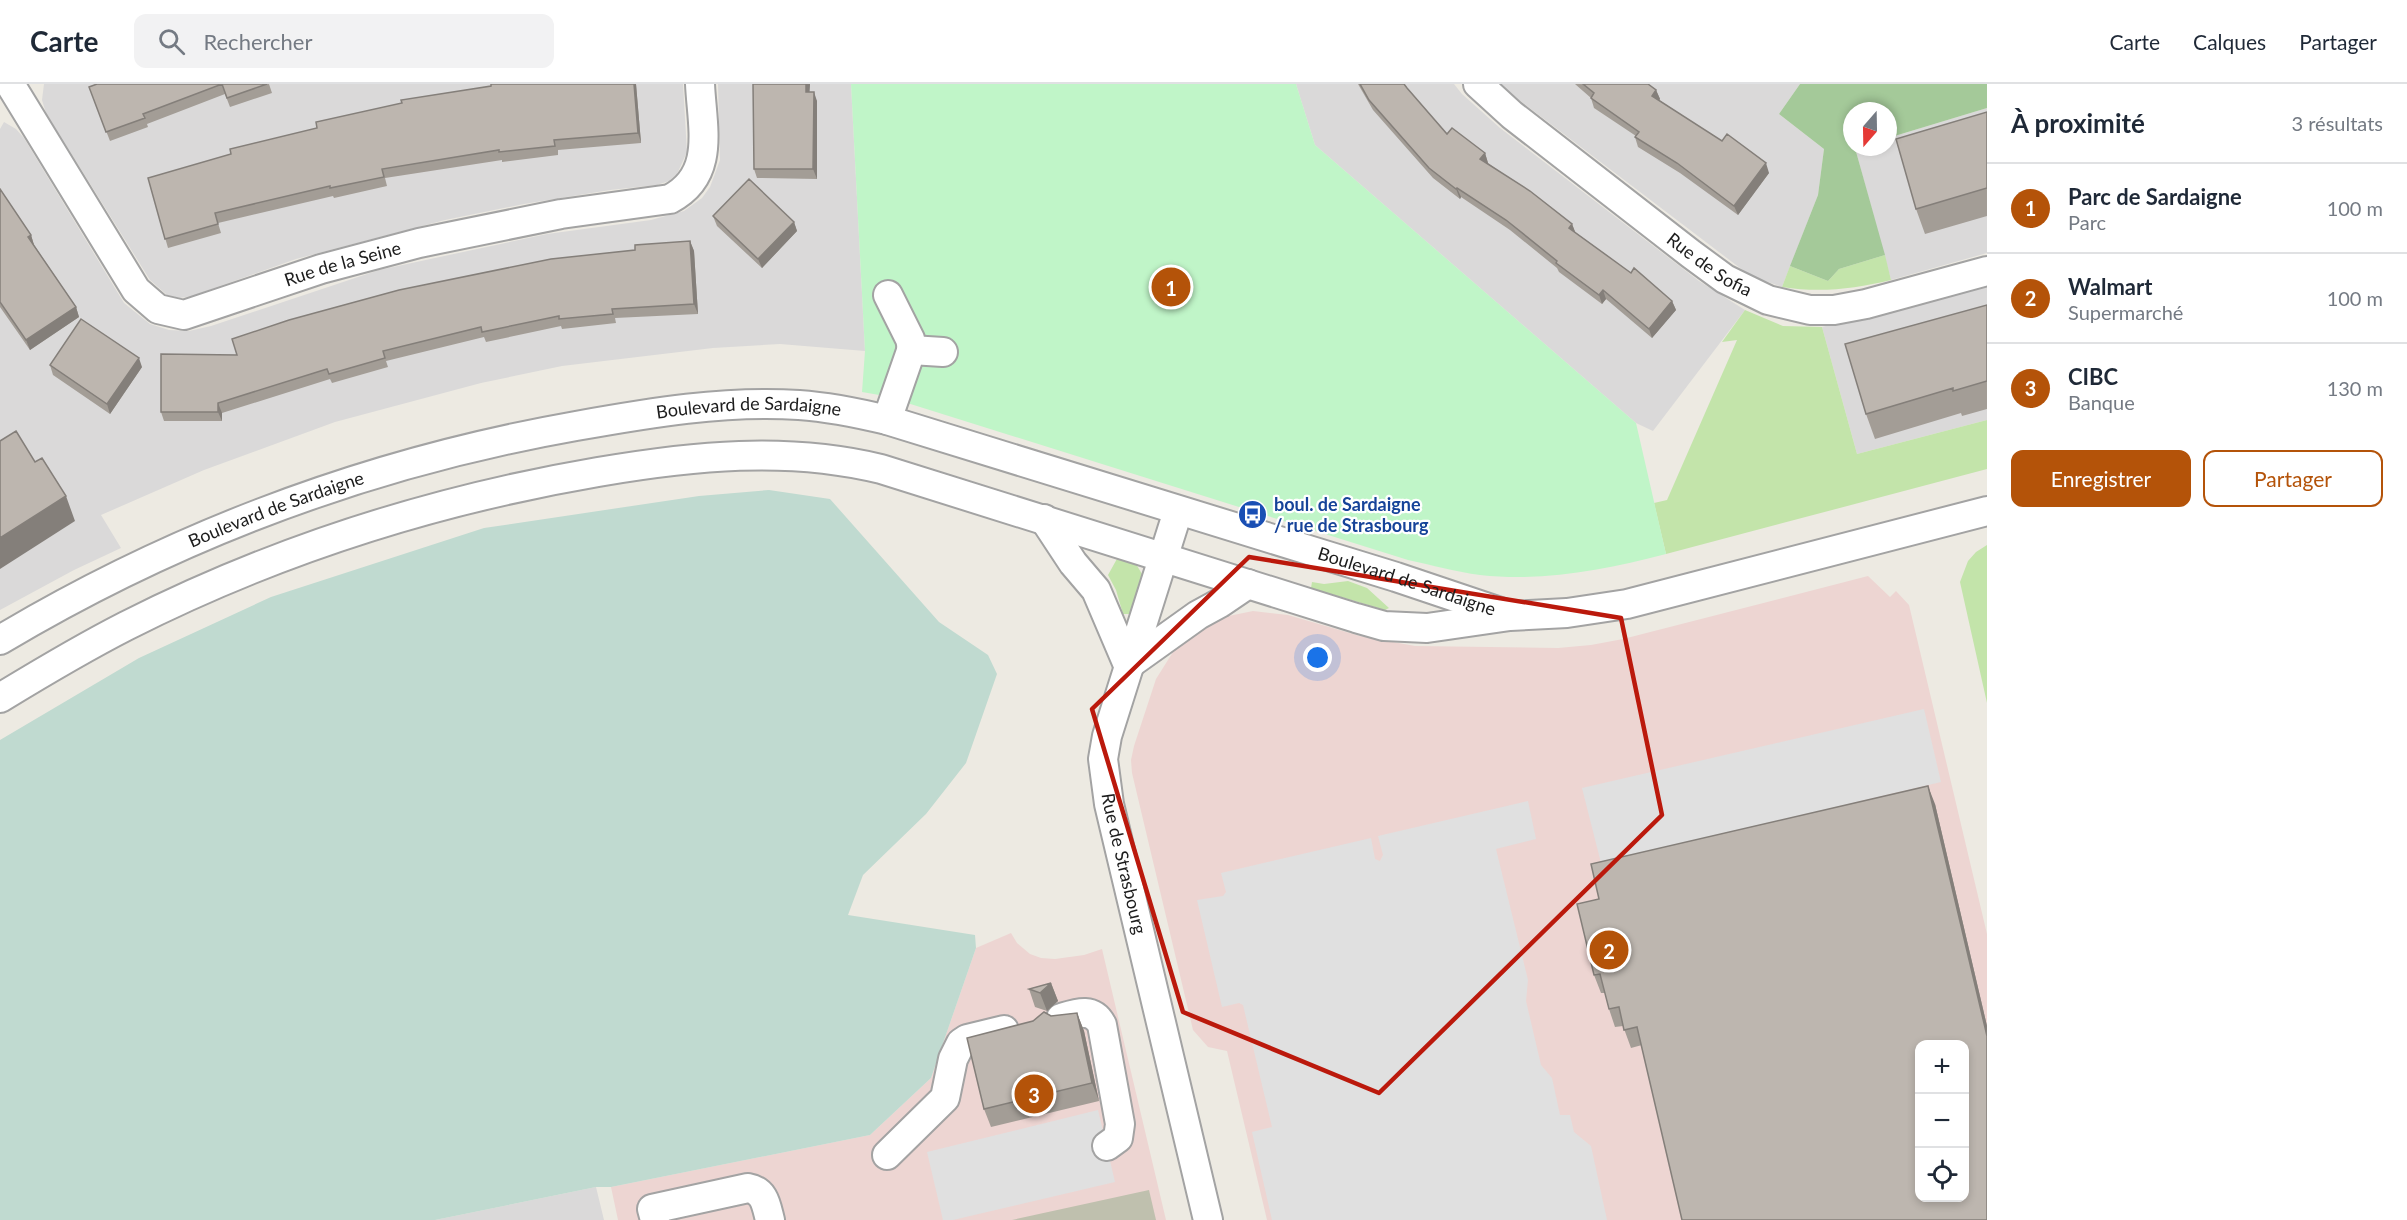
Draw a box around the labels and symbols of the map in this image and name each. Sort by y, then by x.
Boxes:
north arrow [1843,102,1897,156]
street label: Rue de Sofia [1663,227,1756,300]
street label: Rue de la Seine [281,236,403,291]
pin: 1 [1152,264,1190,310]
street label: Boulevard de Sardaigne [655,392,843,423]
street label: Boulevard de Sardaigne [185,466,366,552]
place label: boul. de Sardaigne / rue de Strasbourg [1274,493,1429,536]
bus stop icon: boul. de Sardaigne / rue de Strasbourg [1237,499,1269,531]
street label: Boulevard de Sardaigne [1315,542,1499,620]
your location [1303,643,1332,672]
street label: Rue de Strasbourg [1098,792,1152,936]
pin: 2 [1590,928,1628,972]
pin: 3 [1014,1072,1054,1116]

